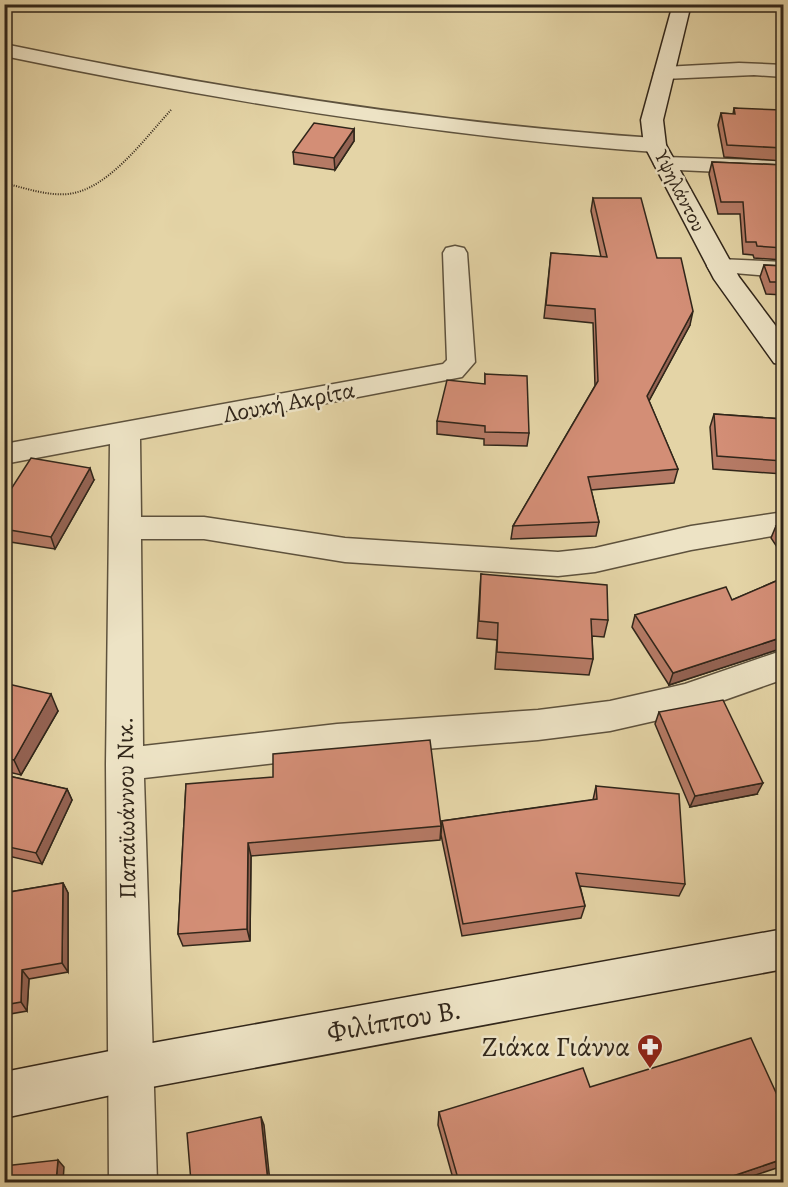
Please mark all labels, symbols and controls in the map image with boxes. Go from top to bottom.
street label: Υψηλάντου [648,145,712,236]
street label: Λουκή Ακρίτα [219,374,358,431]
street label: Παπαϊωάννου Νικ. [108,717,144,899]
street label: Φιλίππου Β. [324,990,464,1052]
place label: Ζιάκα Γιάννα [482,1028,630,1066]
pharmacy icon: Ζιάκα Γιάννα [635,1032,665,1070]

